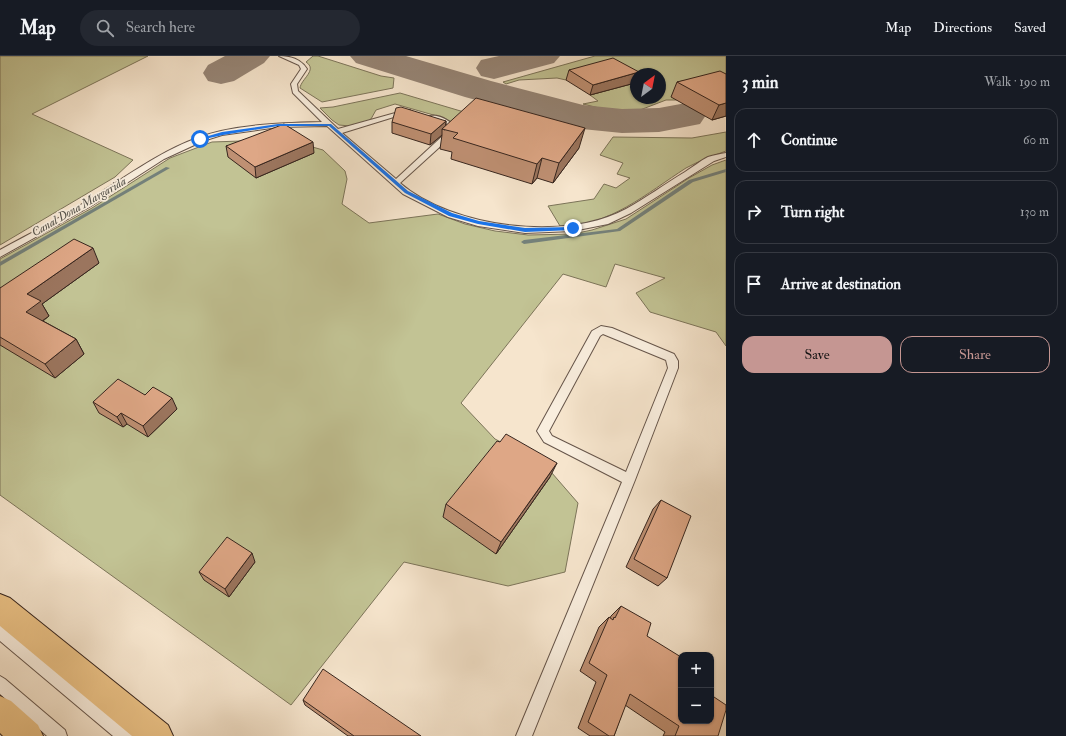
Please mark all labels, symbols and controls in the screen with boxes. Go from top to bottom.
search box [80,10,360,46]
text: Map [20,16,56,40]
icon: search [94,17,116,39]
text: Search here [126,18,195,37]
text: Map [885,19,911,36]
text: Directions [933,19,992,36]
text: Saved [1014,19,1046,36]
north arrow [630,68,666,104]
text: 3 min [742,72,779,93]
text: Walk · 190 m [984,74,1050,90]
icon: ahead [743,129,765,151]
route start [191,130,209,148]
text: Continue [781,131,837,150]
text: 60 m [1023,132,1049,148]
water label: Canal Dona Margarida [29,174,129,240]
icon: right [743,201,765,223]
text: Turn right [781,203,844,222]
text: 130 m [1020,204,1049,220]
route end [564,219,582,237]
icon: arrive [743,273,765,295]
text: Arrive at destination [781,275,901,294]
button: Save [742,336,892,373]
button: Share [900,336,1050,373]
map controls [678,652,714,724]
button: + [678,652,714,688]
button: − [678,688,714,724]

